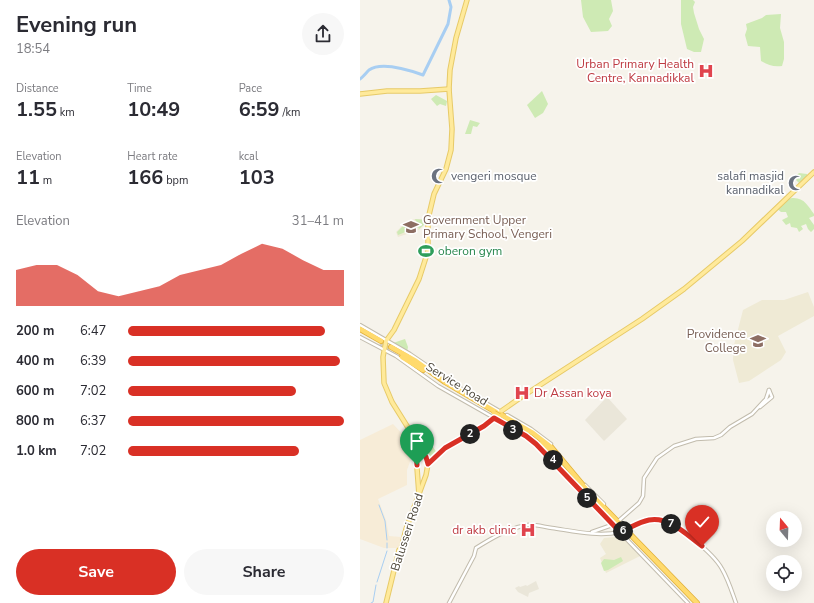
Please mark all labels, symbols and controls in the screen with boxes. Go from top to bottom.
text: Evening run [16,10,137,40]
button: share [302,13,344,55]
text: 18:54 [16,40,50,58]
place label: Urban Primary Health Centre, Kannadikkal [576,56,694,86]
hospital icon: Urban Primary Health Centre, Kannadikkal [697,62,715,80]
text: Distance [16,81,59,96]
text: Time [127,81,152,96]
text: Pace [239,81,262,96]
text: 1.55 [16,96,57,123]
text: 10:49 [127,96,180,123]
text: 6:59 [239,96,280,123]
text: km [57,105,75,120]
text: /km [280,105,300,120]
text: Elevation [16,149,62,164]
text: Heart rate [127,149,178,164]
text: kcal [239,149,258,164]
text: 11 [16,164,40,191]
text: 166 [127,164,163,191]
text: 103 [239,164,275,191]
mosque icon: vengeri mosque [430,167,448,185]
place label: vengeri mosque [451,168,537,184]
place label: salafi masjid kannadikal [717,168,784,198]
text: m [40,173,52,188]
text: bpm [163,173,188,188]
mosque icon: salafi masjid kannadikal [787,174,805,192]
text: Elevation [16,212,70,230]
text: 31–41 m [292,212,344,230]
place label: Government Upper Primary School, Vengeri [423,212,552,242]
school or university icon: Government Upper Primary School, Vengeri [402,218,420,236]
sports icon: oberon gym [417,242,435,260]
place label: oberon gym [438,243,502,259]
text: 200 m [16,322,54,340]
text: 6:47 [80,322,106,340]
place label: Providence College [687,326,746,356]
school or university icon: Providence College [749,332,767,350]
text: 400 m [16,352,54,370]
text: 6:39 [80,352,106,370]
street label: Service Road [423,359,491,409]
text: 600 m [16,382,54,400]
text: 7:02 [80,382,106,400]
hospital icon: Dr Assan koya [513,384,531,402]
place label: Dr Assan koya [534,385,612,401]
text: 800 m [16,412,54,430]
text: 6:37 [80,412,106,430]
pin: 3 [503,420,523,440]
text: 3 [510,422,516,437]
pin [400,424,434,465]
pin: 2 [460,424,480,444]
text: 2 [467,426,473,441]
icon: arrive [406,430,428,452]
text: 1.0 km [16,442,57,460]
text: 7:02 [80,442,106,460]
pin: 4 [543,450,563,470]
text: 4 [550,452,556,467]
pin: 5 [577,488,597,508]
text: 5 [584,490,590,505]
street label: Balusseri Road [387,491,427,573]
pin [685,505,719,546]
icon: check [691,511,713,533]
north arrow [766,511,802,547]
map controls [766,511,802,591]
pin: 7 [661,514,681,534]
text: 7 [668,516,674,531]
hospital icon: dr akb clinic [519,521,537,539]
pin: 6 [613,521,633,541]
place label: dr akb clinic [452,522,516,538]
text: 6 [620,523,626,538]
button: Save [16,549,176,595]
button: Share [184,549,344,595]
button: locate [766,555,802,591]

